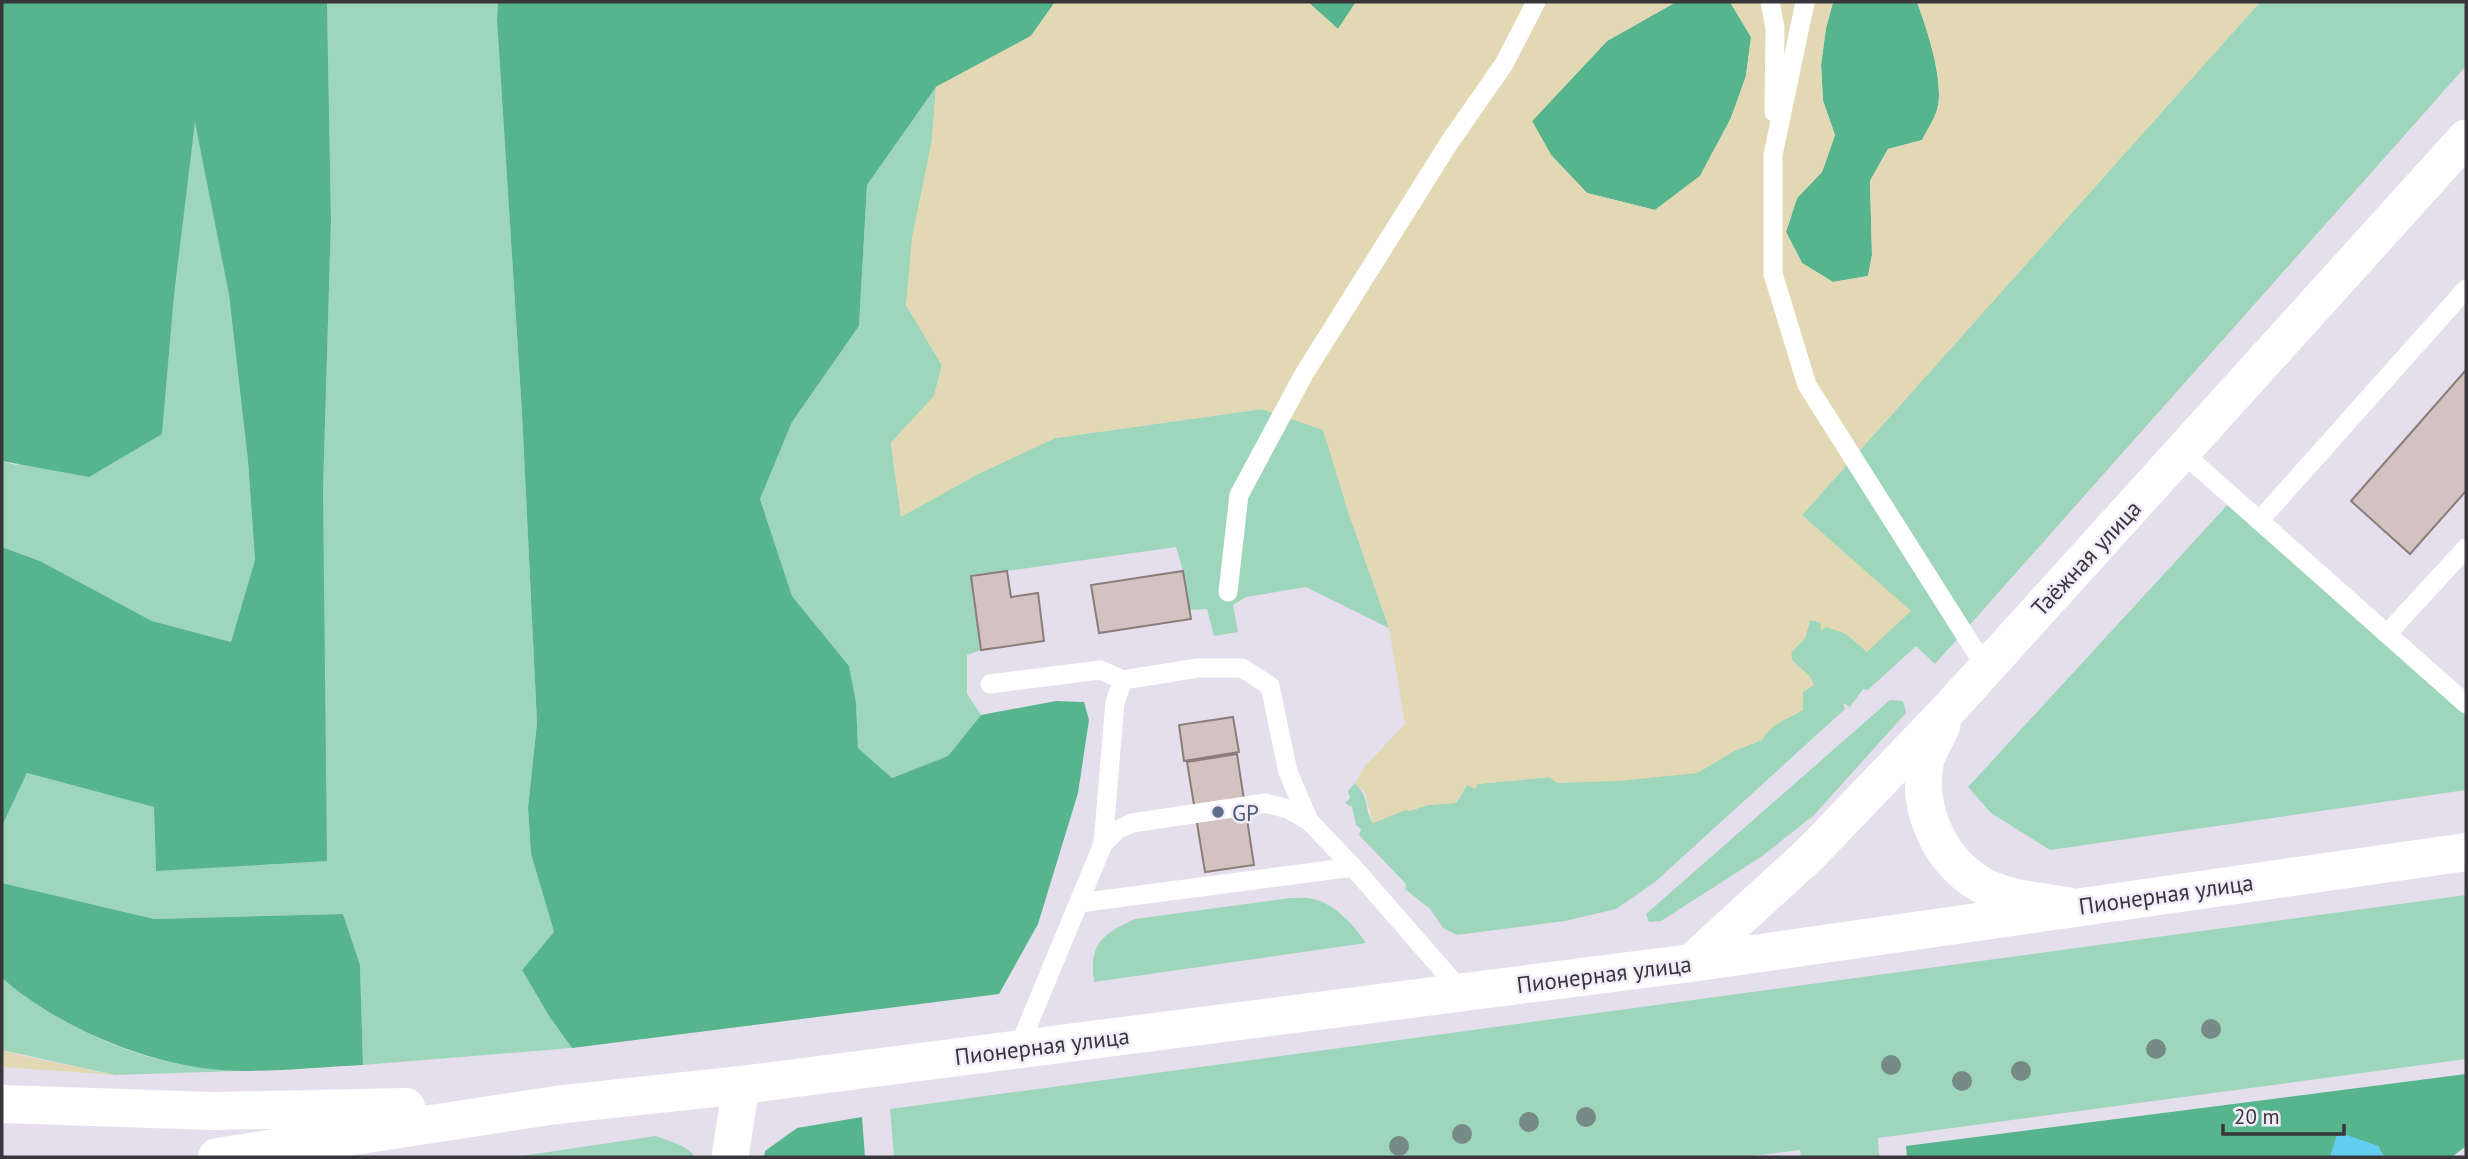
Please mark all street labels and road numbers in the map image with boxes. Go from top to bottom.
street label: Таёжная улица [2025,494,2147,622]
street label: Пионерная улица [2077,867,2255,921]
street label: Пионерная улица [1515,949,1693,999]
street label: Пионерная улица [953,1021,1131,1071]

